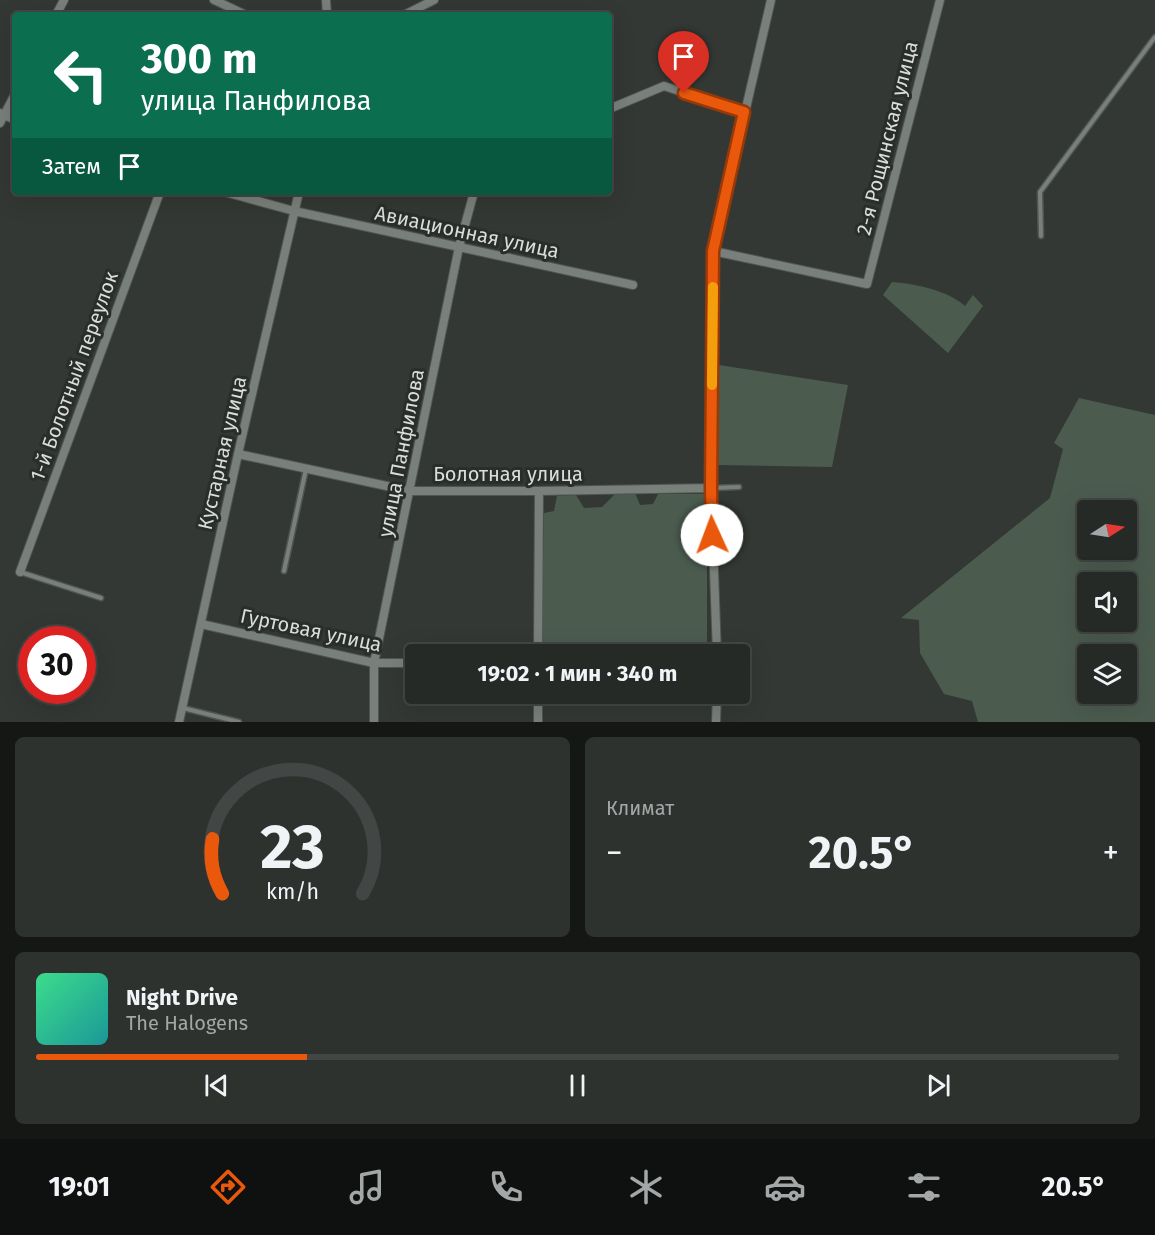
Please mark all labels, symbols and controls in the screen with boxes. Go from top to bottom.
pin [658,31,709,93]
text: 300 m [141,34,257,84]
icon: left [42,36,120,114]
street label: 2-я Рощинская улица [851,39,923,237]
icon: arrive [667,40,700,73]
text: улица Панфилова [141,85,372,117]
icon: arrive [113,150,146,183]
text: Затем [42,153,101,180]
street label: Авиационная улица [373,201,561,263]
street label: 1-й Болотный переулок [25,267,123,484]
street label: улица Панфилова [373,367,429,539]
street label: Кустарная улица [193,374,251,532]
street label: Болотная улица [433,462,583,486]
north arrow [1077,500,1137,560]
map controls [1077,500,1137,704]
position arrow [680,503,744,567]
button: sound [1077,572,1137,632]
street label: Гуртовая улица [238,603,384,657]
speed limit sign: 30 [18,626,96,704]
button: layers [1077,644,1137,704]
text: 19:02 · 1 мин · 340 m [478,660,677,687]
text: Климат [606,796,674,820]
text: 23 [260,810,325,885]
text: 20.5° [809,826,917,880]
text: − [606,833,623,873]
text: + [1103,833,1119,873]
text: km/h [266,879,319,905]
text: Night Drive [126,984,238,1011]
text: The Halogens [126,1011,248,1035]
icon: previous [200,1069,233,1102]
icon: pause [561,1069,594,1102]
icon: next [922,1069,955,1102]
icon: directions [207,1166,249,1208]
icon: music [346,1166,388,1208]
icon: phone [485,1166,527,1208]
icon: climate [625,1166,667,1208]
icon: car [764,1166,806,1208]
icon: filters [903,1166,945,1208]
text: 19:01 [49,1171,110,1203]
text: 20.5° [1042,1171,1106,1203]

